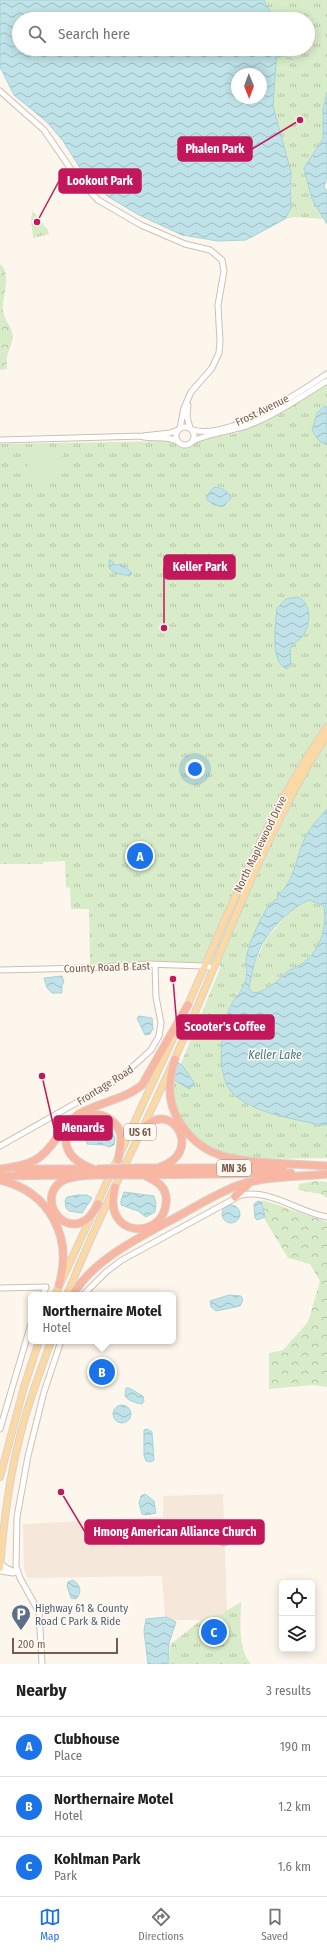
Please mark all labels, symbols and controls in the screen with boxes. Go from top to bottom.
search box [12,12,315,56]
icon: search [26,23,48,45]
text: Search here [58,25,130,43]
north arrow [231,68,267,104]
callout: Phalen Park [178,137,252,161]
text: Phalen Park [186,142,245,156]
callout: Lookout Park [59,169,141,193]
text: Lookout Park [67,174,134,188]
street label: Frost Avenue [233,392,291,429]
callout: Keller Park [164,555,235,579]
text: Keller Park [173,560,228,574]
your location [185,759,205,779]
street label: North Maplewood Drive [231,794,290,895]
pin: A [127,841,153,871]
street label: County Road B East [64,959,151,976]
callout: Scooter's Coffee [177,1015,274,1039]
text: Scooter's Coffee [184,1020,266,1034]
water label: Keller Lake [248,1048,302,1062]
street label: Frontage Road [75,1063,136,1108]
callout: Menards [54,1116,112,1140]
text: Menards [62,1121,105,1135]
road number: US 61 [124,1124,156,1140]
road number: MN 36 [217,1160,251,1176]
popup [28,1292,176,1344]
text: Northernaire Motel [42,1302,162,1320]
text: Hotel [42,1320,71,1335]
pin: B [89,1357,115,1387]
callout: Hmong American Alliance Church [85,1520,264,1544]
text: Hmong American Alliance Church [94,1525,256,1539]
map controls [279,1580,315,1652]
button: locate [279,1580,315,1616]
place label: Highway 61 & County Road C Park & Ride [35,1602,128,1628]
parking icon: Highway 61 & County Road C Park & Ride [10,1603,32,1631]
button: layers [279,1616,315,1652]
pin: C [201,1617,227,1647]
scale bar [12,1636,118,1655]
text: 200 m [18,1638,45,1651]
text: Nearby [16,1680,67,1701]
text: 3 results [266,1683,311,1698]
text: Clubhouse [54,1730,120,1748]
text: A [25,1739,33,1754]
text: 190 m [280,1739,311,1754]
text: Place [54,1748,82,1763]
text: Northernaire Motel [54,1790,173,1808]
text: B [25,1799,33,1814]
text: 1.2 km [278,1799,311,1814]
text: Hotel [54,1808,83,1823]
text: Kohlman Park [54,1850,140,1868]
text: C [26,1859,32,1874]
text: 1.6 km [278,1859,311,1874]
text: Park [54,1868,77,1883]
tab: Map [39,1906,61,1943]
tab: Directions [138,1906,184,1943]
tab: Saved [261,1906,288,1943]

